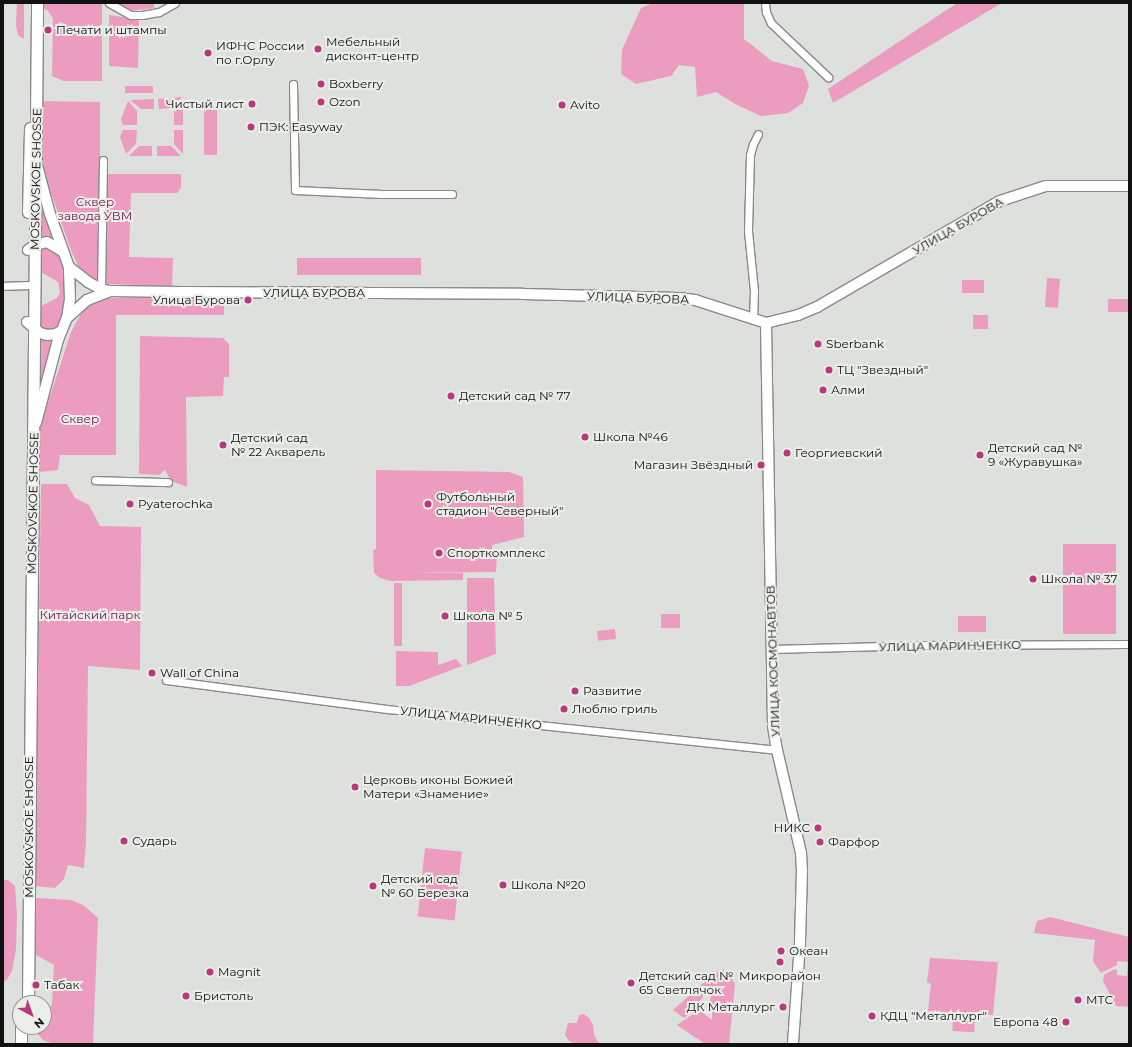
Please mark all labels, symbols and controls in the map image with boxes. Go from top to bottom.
place label: Печати и штампы [56,23,167,37]
marker: Печати и штампы [43,25,53,35]
place label: Мебельный дисконт-центр [326,35,419,63]
place label: ИФНС России по г.Орлу [216,39,304,67]
marker: Мебельный дисконт-центр [313,44,323,54]
marker: ИФНС России по г.Орлу [203,48,213,58]
place label: Boxberry [329,77,383,91]
marker: Boxberry [316,79,326,89]
place label: Ozon [329,95,361,109]
place label: Чистый лист [166,97,244,111]
marker: Ozon [316,97,326,107]
place label: Avito [570,98,600,112]
marker: Чистый лист [247,99,257,109]
marker: Avito [557,100,567,110]
street label: MOSKOVSKOE SHOSSE [28,108,44,250]
place label: ПЭК: Easyway [259,120,342,134]
marker: ПЭК: Easyway [246,122,256,132]
street label: УЛИЦА БУРОВА [910,194,1006,258]
park label: Сквер завода УВМ [58,195,132,223]
street label: УЛИЦА БУРОВА [263,286,365,300]
street label: УЛИЦА БУРОВА [587,289,689,307]
place label: Улица Бурова [153,293,240,307]
marker: Улица Бурова [243,295,253,305]
place label: Sberbank [826,337,884,351]
marker: Sberbank [813,339,823,349]
place label: ТЦ "Звездный" [837,363,928,377]
marker: ТЦ "Звездный" [824,365,834,375]
place label: Алми [831,383,865,397]
marker: Алми [818,385,828,395]
place label: Детский сад № 77 [459,389,571,403]
marker: Детский сад № 77 [446,391,456,401]
park label: Сквер [61,412,99,426]
place label: Школа №46 [593,430,668,444]
place label: Детский сад № 22 Акварель [231,431,325,459]
street label: MOSKOVSKOE SHOSSE [25,432,41,574]
marker: Школа №46 [580,432,590,442]
marker: Детский сад № 22 Акварель [218,440,228,450]
place label: Детский сад № 9 «Журавушка» [988,441,1083,469]
place label: Георгиевский [795,446,883,460]
marker: Георгиевский [782,448,792,458]
marker: Детский сад № 9 «Журавушка» [975,450,985,460]
place label: Магазин Звёздный [634,458,753,472]
marker: Магазин Звёздный [756,460,766,470]
place label: Футбольный стадион "Северный" [436,490,563,518]
place label: Pyaterochka [138,497,213,511]
marker: Pyaterochka [125,499,135,509]
marker: Футбольный стадион "Северный" [423,499,433,509]
place label: Спорткомплекс [447,546,545,560]
marker: Спорткомплекс [434,548,444,558]
place label: Школа № 37 [1041,572,1117,586]
marker: Школа № 37 [1028,574,1038,584]
street label: УЛИЦА КОСМОНАВТОВ [763,585,783,737]
park label: Китайский парк [39,608,141,622]
place label: Школа № 5 [453,609,523,623]
marker: Школа № 5 [440,611,450,621]
street label: УЛИЦА МАРИНЧЕНКО [879,638,1021,654]
place label: Wall of China [160,666,239,680]
marker: Wall of China [147,668,157,678]
place label: Развитие [583,684,642,698]
marker: Развитие [570,686,580,696]
place label: Люблю гриль [572,702,657,716]
street label: УЛИЦА МАРИНЧЕНКО [399,703,543,733]
marker: Люблю гриль [559,704,569,714]
street label: MOSKOVSKOE SHOSSE [22,756,36,898]
place label: Церковь иконы Божией Матери «Знамение» [363,773,513,801]
marker: Церковь иконы Божией Матери «Знамение» [350,782,360,792]
place label: НИКС [774,821,810,835]
marker: НИКС [813,823,823,833]
place label: Сударь [132,834,177,848]
place label: Фарфор [828,835,880,849]
marker: Сударь [119,836,129,846]
marker: Фарфор [815,837,825,847]
place label: Детский сад № 60 Березка [381,872,469,900]
place label: Школа №20 [511,878,586,892]
marker: Школа №20 [498,880,508,890]
marker: Детский сад № 60 Березка [368,881,378,891]
place label: Океан [789,944,828,958]
marker: Океан [776,946,786,956]
marker: Микрорайон [775,957,785,967]
place label: Magnit [218,965,261,979]
marker: Magnit [205,967,215,977]
place label: Детский сад № 65 Светлячок [639,969,733,997]
place label: Микрорайон [739,969,821,983]
place label: Табак [44,978,80,992]
marker: Детский сад № 65 Светлячок [626,978,636,988]
marker: Табак [31,980,41,990]
place label: Бристоль [194,989,253,1003]
marker: Бристоль [181,991,191,1001]
place label: МТС [1086,993,1113,1007]
north arrow [12,995,52,1035]
marker: МТС [1073,995,1083,1005]
place label: ДК Металлург [687,1000,775,1014]
marker: ДК Металлург [778,1002,788,1012]
place label: КДЦ "Металлург" [880,1009,987,1023]
marker: КДЦ "Металлург" [867,1011,877,1021]
text: N [31,1015,47,1031]
place label: Европа 48 [993,1015,1058,1029]
marker: Европа 48 [1061,1017,1071,1027]

